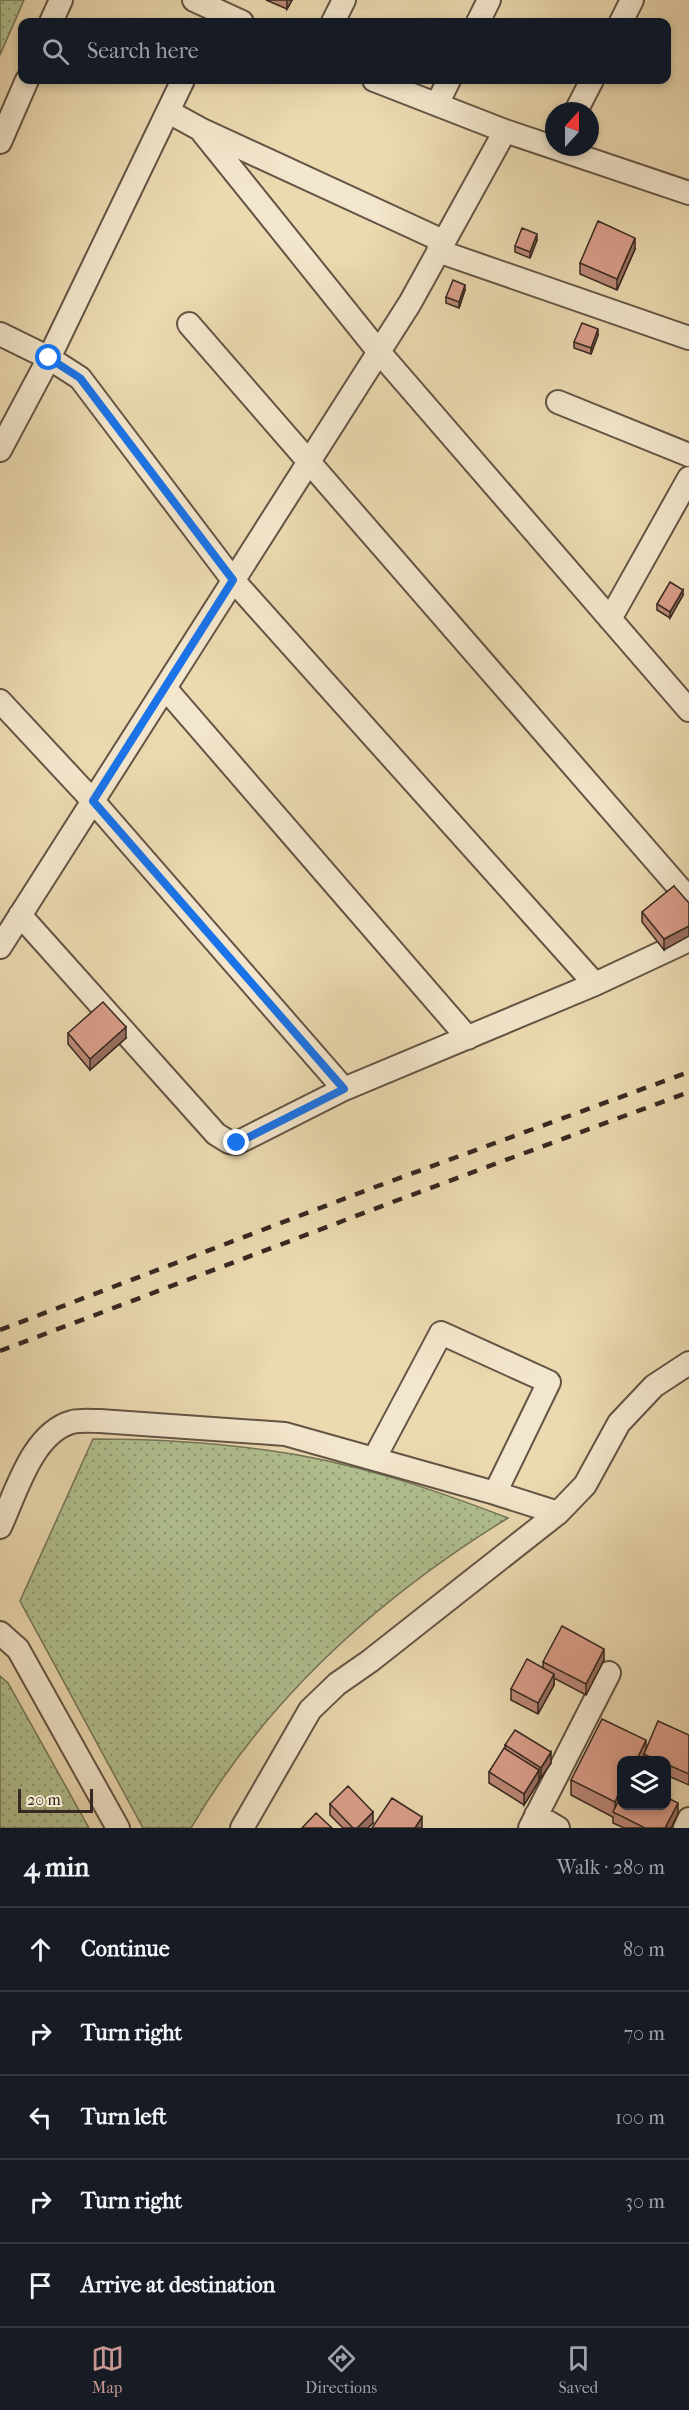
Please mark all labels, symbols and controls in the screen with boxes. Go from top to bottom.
search box [18,18,671,84]
icon: search [39,35,72,68]
text: Search here [87,38,199,64]
north arrow [545,102,599,156]
route start [35,344,61,370]
route end [223,1129,249,1155]
map controls [617,1756,671,1810]
button: layers [617,1756,671,1810]
scale bar [18,1786,93,1814]
text: 20 m [27,1790,61,1809]
text: 4 min [24,1852,89,1883]
text: Walk · 280 m [557,1856,665,1879]
icon: ahead [24,1933,57,1966]
text: Continue [81,1936,170,1962]
text: 80 m [623,1938,665,1961]
icon: right [24,2017,57,2050]
text: Turn right [81,2020,182,2046]
text: 70 m [623,2022,665,2045]
icon: left [24,2101,57,2134]
text: Turn left [81,2104,167,2130]
text: 100 m [615,2106,665,2129]
icon: right [24,2185,57,2218]
text: Turn right [81,2188,182,2214]
text: 30 m [625,2190,665,2213]
icon: arrive [24,2269,57,2302]
text: Arrive at destination [81,2272,275,2298]
tab: Map [91,2342,124,2397]
tab: Directions [305,2342,377,2397]
tab: Saved [559,2342,598,2397]

